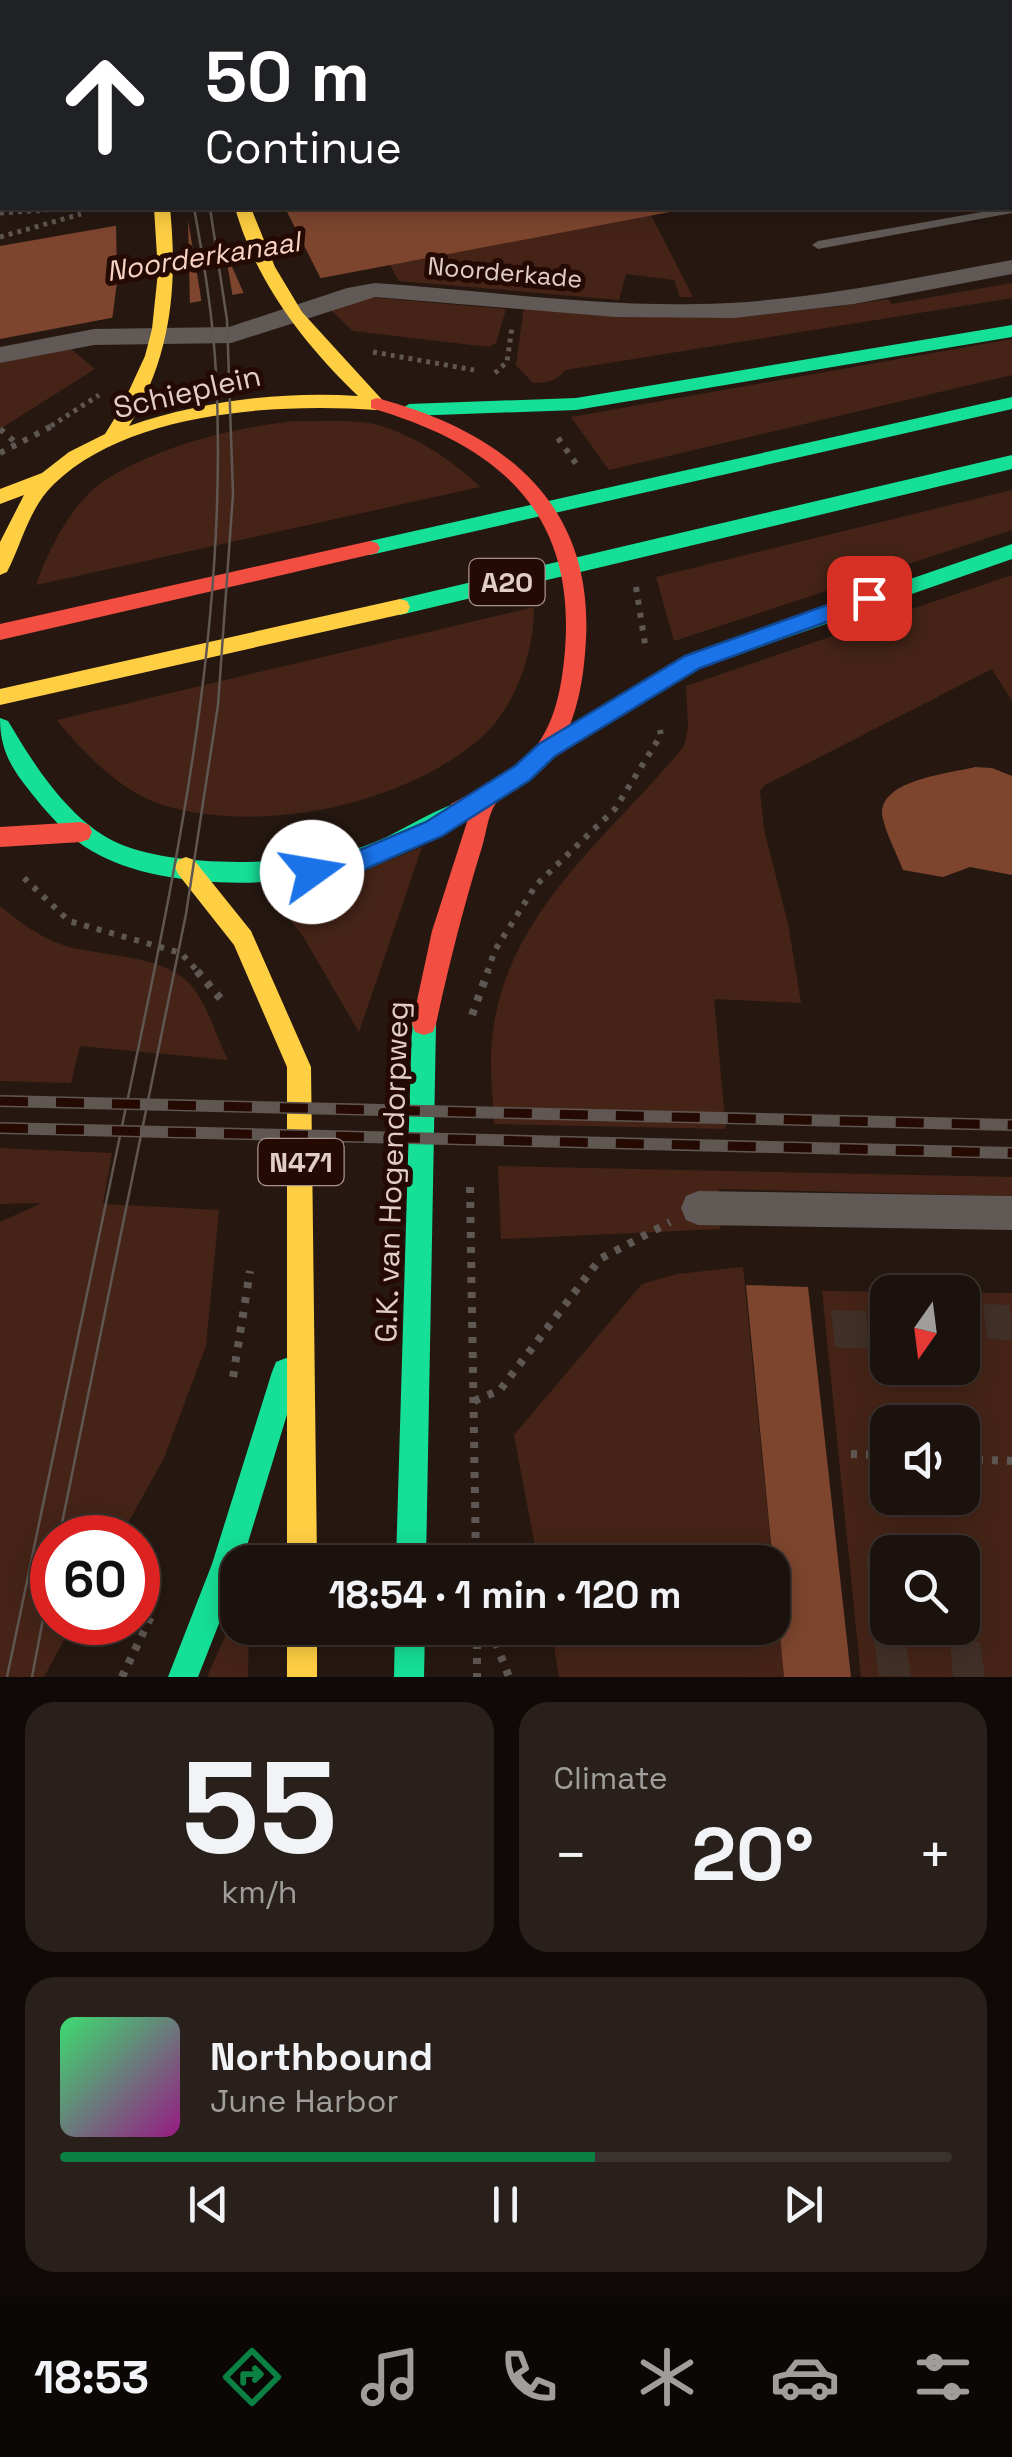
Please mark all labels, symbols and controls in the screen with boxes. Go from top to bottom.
text: 50 m [205,32,370,121]
icon: ahead [40,40,170,170]
text: Continue [205,119,402,176]
water label: Noorderkanaal [104,222,305,289]
street label: Noorderkade [426,249,584,295]
street label: Schieplein [109,356,264,427]
pin [827,556,912,641]
road number: A20 [470,559,544,605]
icon: arrive [842,571,897,626]
position arrow [260,820,364,924]
street label: G.K. van Hogendorpweg [366,1001,417,1343]
road number: N471 [258,1139,344,1185]
north arrow [870,1275,980,1385]
map controls [870,1275,980,1645]
button: sound [870,1405,980,1515]
speed limit sign: 60 [30,1515,160,1645]
button: search [870,1535,980,1645]
text: 18:54 · 1 min · 120 m [329,1571,681,1619]
text: 55 [181,1724,337,1890]
text: Climate [554,1758,668,1798]
text: 20° [691,1806,814,1902]
text: − [554,1820,588,1890]
text: + [918,1820,952,1890]
text: km/h [221,1872,297,1912]
text: Northbound [210,2033,433,2081]
text: June Harbor [210,2081,398,2121]
icon: previous [181,2177,236,2232]
icon: pause [478,2177,533,2232]
icon: next [776,2177,831,2232]
icon: directions [217,2342,287,2412]
icon: music [355,2342,425,2412]
icon: phone [494,2342,564,2412]
icon: climate [632,2342,702,2412]
icon: car [770,2342,840,2412]
icon: filters [908,2342,978,2412]
text: 18:53 [34,2349,149,2406]

